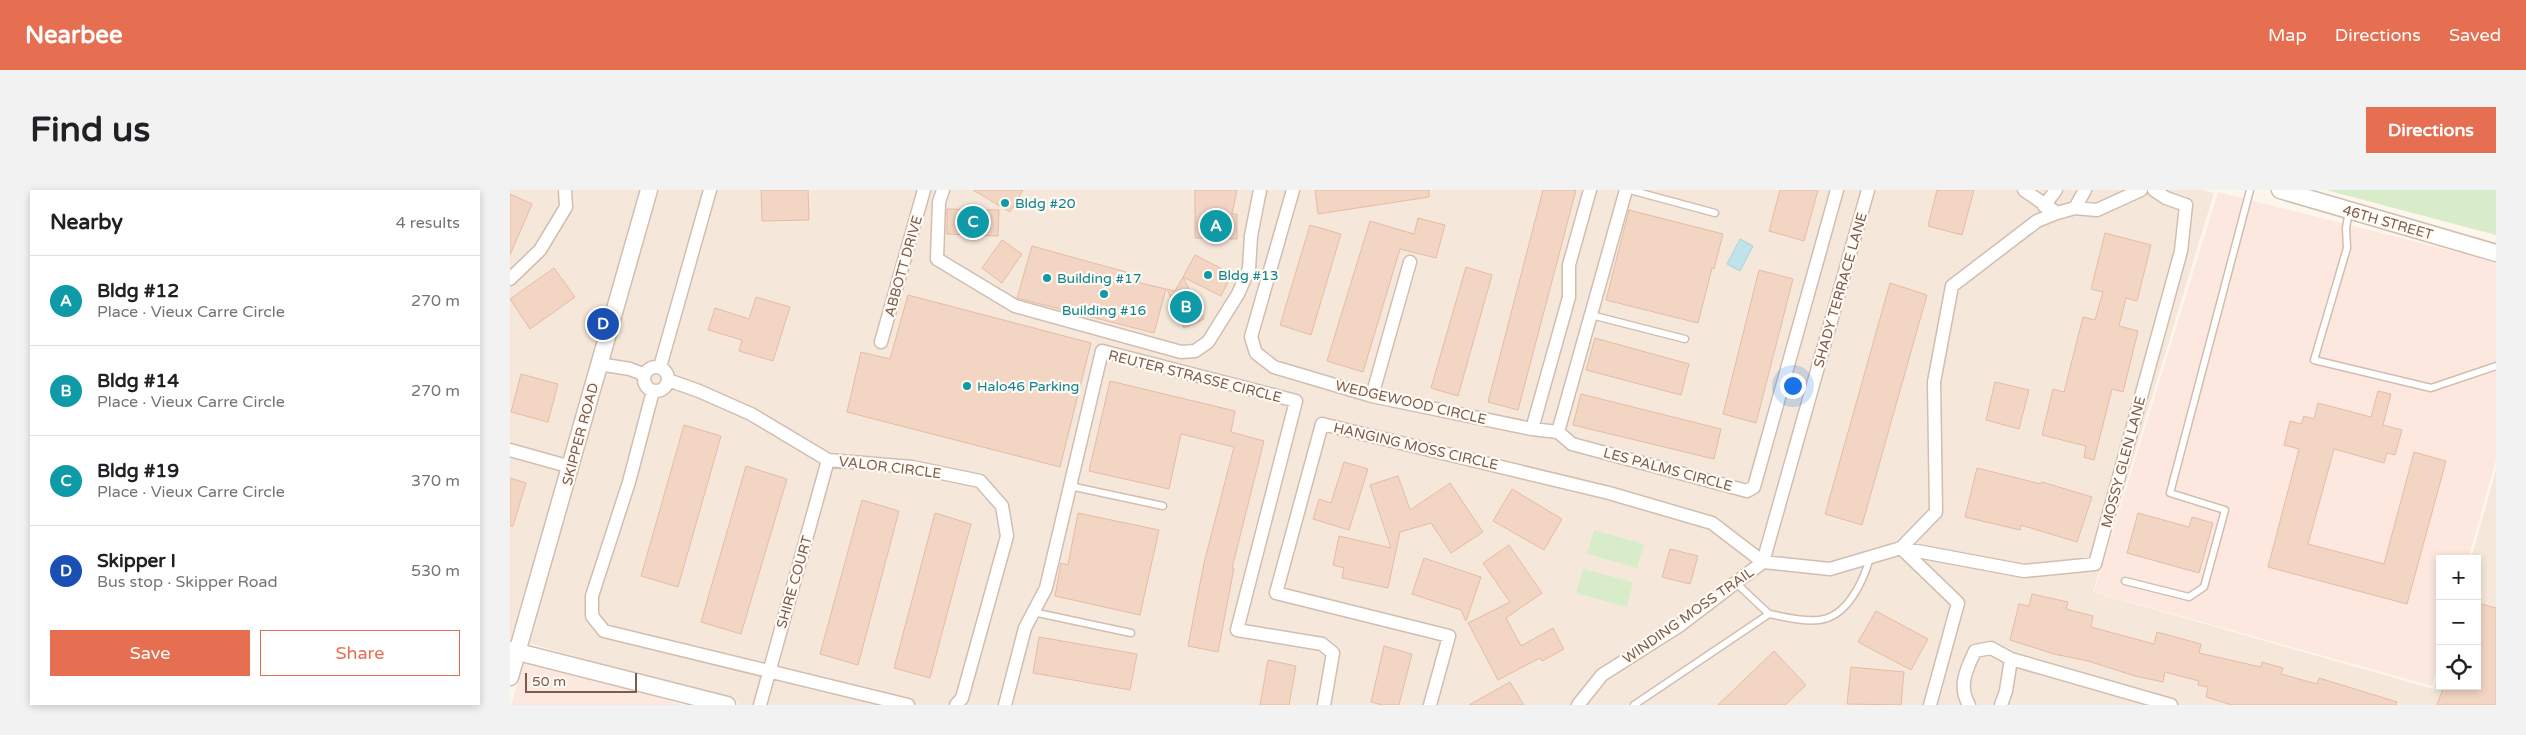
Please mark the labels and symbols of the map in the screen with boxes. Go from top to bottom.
place label: Bldg #20 [1015,195,1076,212]
marker: Bldg #20 [999,197,1011,209]
street label: 46TH STREET [2341,201,2436,244]
pin: C [957,203,989,241]
pin: A [1200,207,1232,245]
street label: SHADY TERRACE LANE [1810,211,1871,370]
street label: ABBOTT DRIVE [881,213,926,319]
place label: Bldg #13 [1218,267,1279,284]
marker: Bldg #13 [1202,269,1214,281]
place label: Building #17 [1057,270,1142,287]
marker: Building #17 [1041,272,1053,284]
marker: Building #16 [1098,288,1110,300]
pin: B [1170,288,1202,326]
place label: Building #16 [1062,302,1146,319]
pin: D [587,305,619,343]
street label: REUTER STRASSE CIRCLE [1107,347,1283,406]
your location [1780,373,1806,399]
street label: WEDGEWOOD CIRCLE [1334,377,1488,428]
place label: Halo46 Parking [977,378,1079,395]
marker: Halo46 Parking [961,380,973,392]
street label: SKIPPER ROAD [559,381,602,487]
street label: MOSSY GLEN LANE [2098,394,2149,530]
street label: HANGING MOSS CIRCLE [1332,419,1500,474]
street label: LES PALMS CIRCLE [1602,444,1734,495]
street label: VALOR CIRCLE [838,453,942,482]
street label: SHIRE COURT [773,533,816,630]
street label: WINDING MOSS TRAIL [1619,564,1757,667]
scale bar [525,670,638,693]

